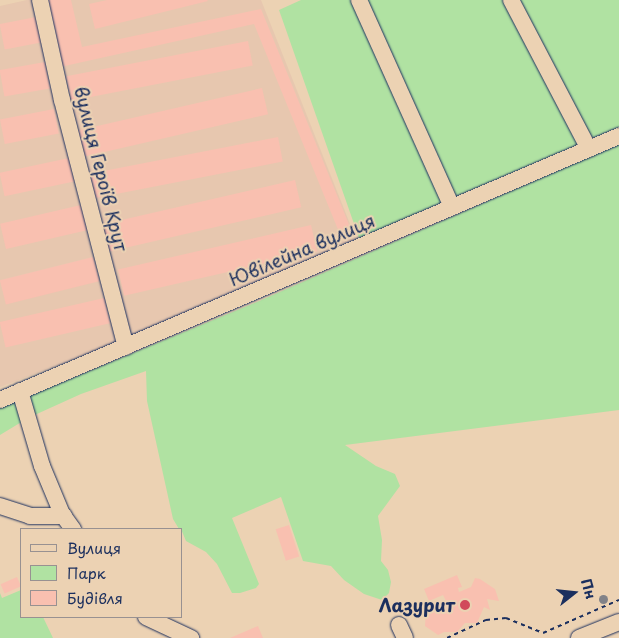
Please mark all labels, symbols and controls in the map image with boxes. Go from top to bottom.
street label: вулиця Героїв Крут [70,84,132,254]
street label: Ювілейна вулиця [226,209,378,291]
legend [20,528,182,618]
text: Вулиця [67,536,121,559]
text: Парк [67,561,106,584]
north arrow [549,568,599,618]
text: Пн [576,576,602,601]
text: Будівля [67,586,123,609]
place label: Лазурит [379,594,455,616]
marker: Лазурит [459,599,471,611]

